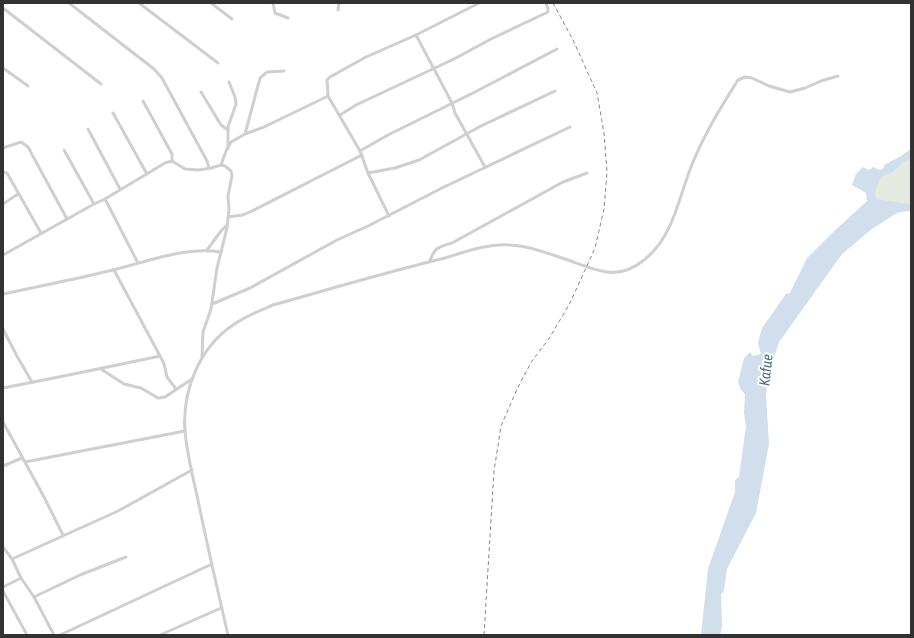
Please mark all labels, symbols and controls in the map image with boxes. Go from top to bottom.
water label: Kafue [755,353,776,387]

